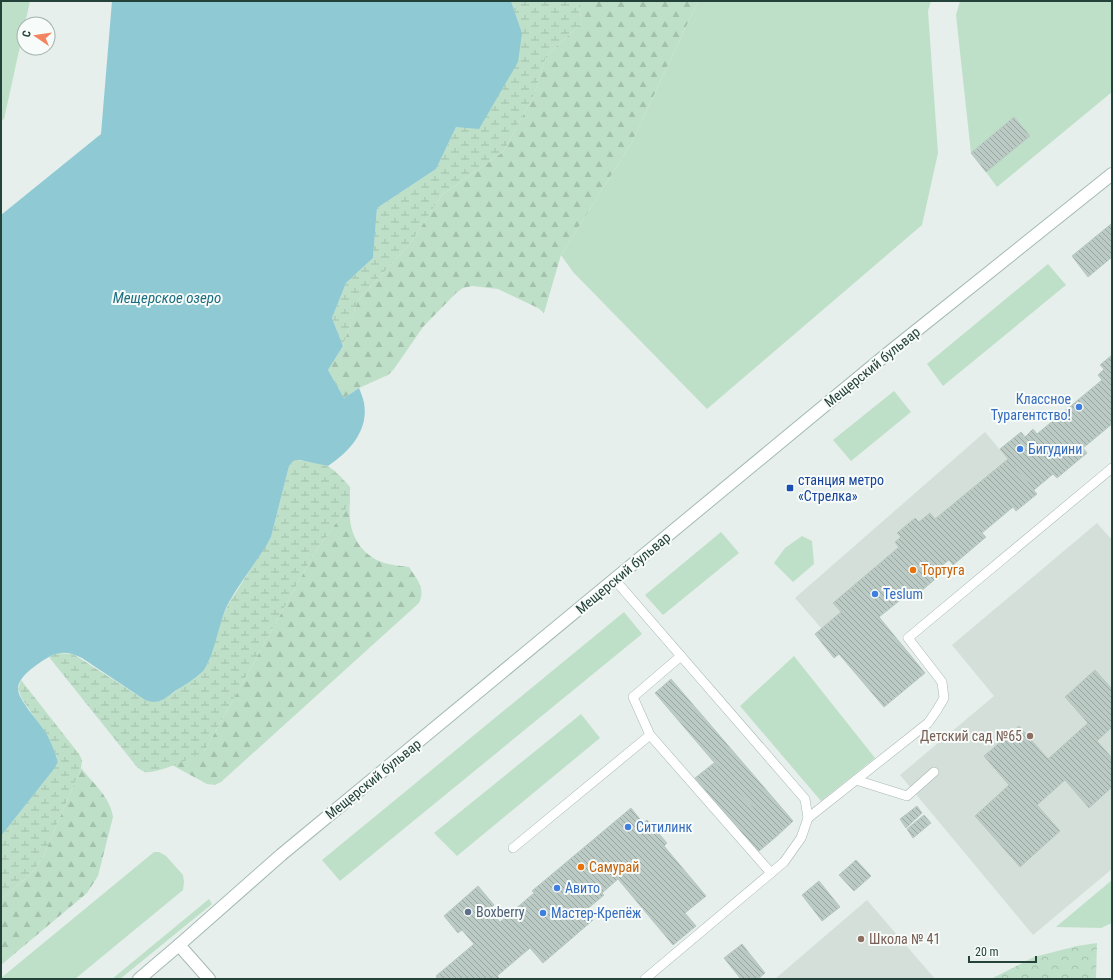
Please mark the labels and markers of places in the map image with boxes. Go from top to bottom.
place label: Классное Турагентство! [991,391,1071,423]
marker: Классное Турагентство! [1074,402,1084,412]
place label: Бигудини [1028,441,1082,457]
marker: Бигудини [1015,444,1025,454]
place label: станция метро «Стрелка» [798,472,884,504]
marker: станция метро «Стрелка» [785,483,795,493]
place label: Тортуга [921,562,965,578]
marker: Тортуга [908,565,918,575]
place label: Teslum [883,586,923,602]
marker: Teslum [870,589,880,599]
place label: Детский сад №65 [920,728,1022,744]
marker: Детский сад №65 [1025,731,1035,741]
place label: Ситилинк [636,819,693,835]
marker: Ситилинк [623,822,633,832]
place label: Самурай [589,859,639,875]
marker: Самурай [576,862,586,872]
place label: Авито [565,880,600,896]
marker: Авито [552,883,562,893]
place label: Boxberry [476,904,525,920]
place label: Мастер-Крепёж [551,905,641,921]
marker: Boxberry [463,907,473,917]
marker: Мастер-Крепёж [538,908,548,918]
place label: Школа № 41 [869,931,940,947]
marker: Школа № 41 [856,934,866,944]

